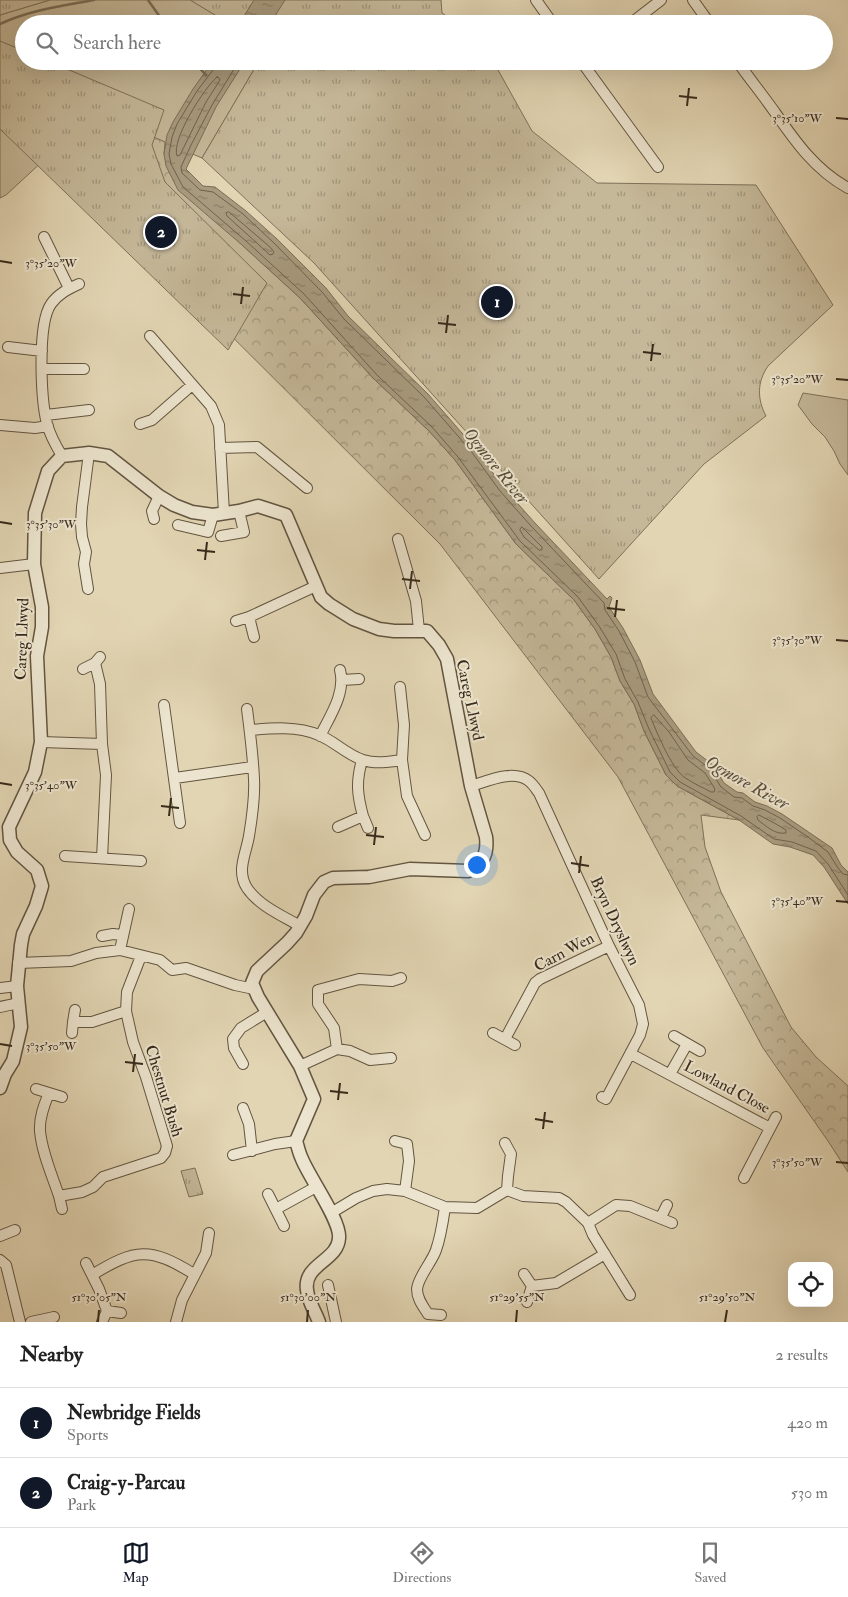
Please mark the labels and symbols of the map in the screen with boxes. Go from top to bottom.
text: 3°35'10"W [772,111,823,126]
pin: 2 [145,213,177,251]
text: 3°35'20"W [25,256,78,271]
pin: 1 [481,283,513,321]
text: 3°35'20"W [771,372,824,387]
water label: Ogmore River [458,423,535,510]
text: 3°35'30"W [26,517,77,532]
street label: Careg Llwyd [11,597,33,680]
text: 3°35'30"W [772,633,823,648]
street label: Careg Llwyd [452,658,488,742]
water label: Ogmore River [701,750,794,816]
text: 3°35'40"W [25,778,78,793]
your location [464,852,490,878]
street label: Bryn Dryslwyn [586,873,644,969]
text: 3°35'40"W [771,894,824,909]
street label: Carn Wen [530,928,598,976]
text: 3°35'50"W [26,1039,77,1054]
street label: Chestnut Bush [141,1043,188,1140]
street label: Lowland Close [680,1056,774,1118]
text: 3°35'50"W [772,1155,823,1170]
text: 51°30'05"N [71,1290,127,1305]
text: 51°30'00"N [280,1290,336,1305]
text: 51°29'55"N [489,1290,545,1305]
text: 51°29'50"N [699,1290,755,1305]

